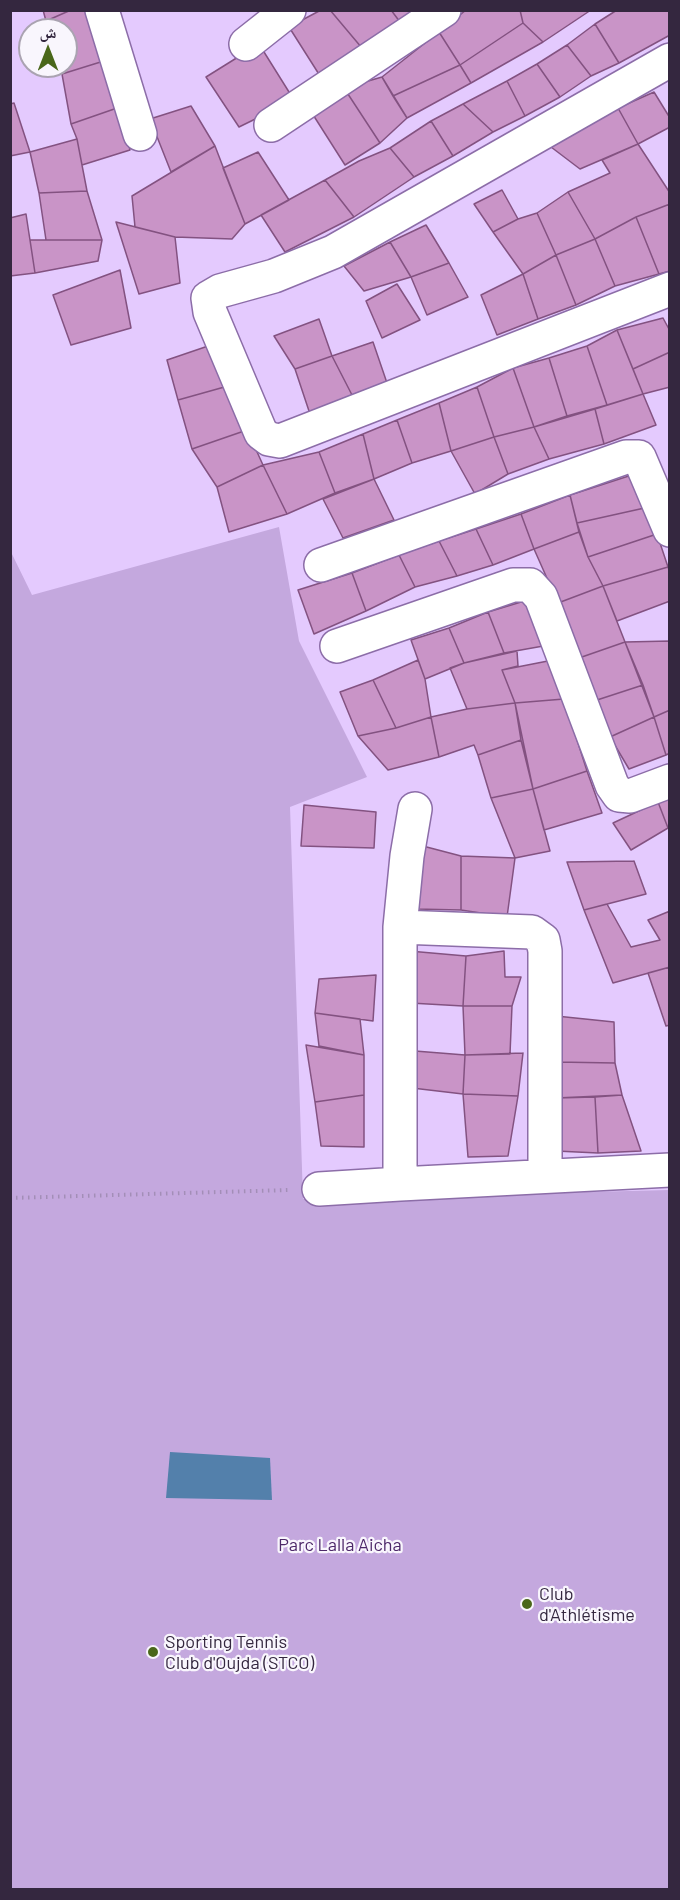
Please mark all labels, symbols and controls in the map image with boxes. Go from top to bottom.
north arrow [18,18,78,78]
text: ش [40,22,56,41]
park label: Parc Lalla Aicha [278,1534,402,1556]
place label: Club d'Athlétisme [539,1583,635,1626]
marker: Club d'Athlétisme [520,1597,534,1611]
place label: Sporting Tennis Club d'Oujda (STCO) [165,1631,314,1674]
marker: Sporting Tennis Club d'Oujda (STCO) [146,1645,160,1659]

